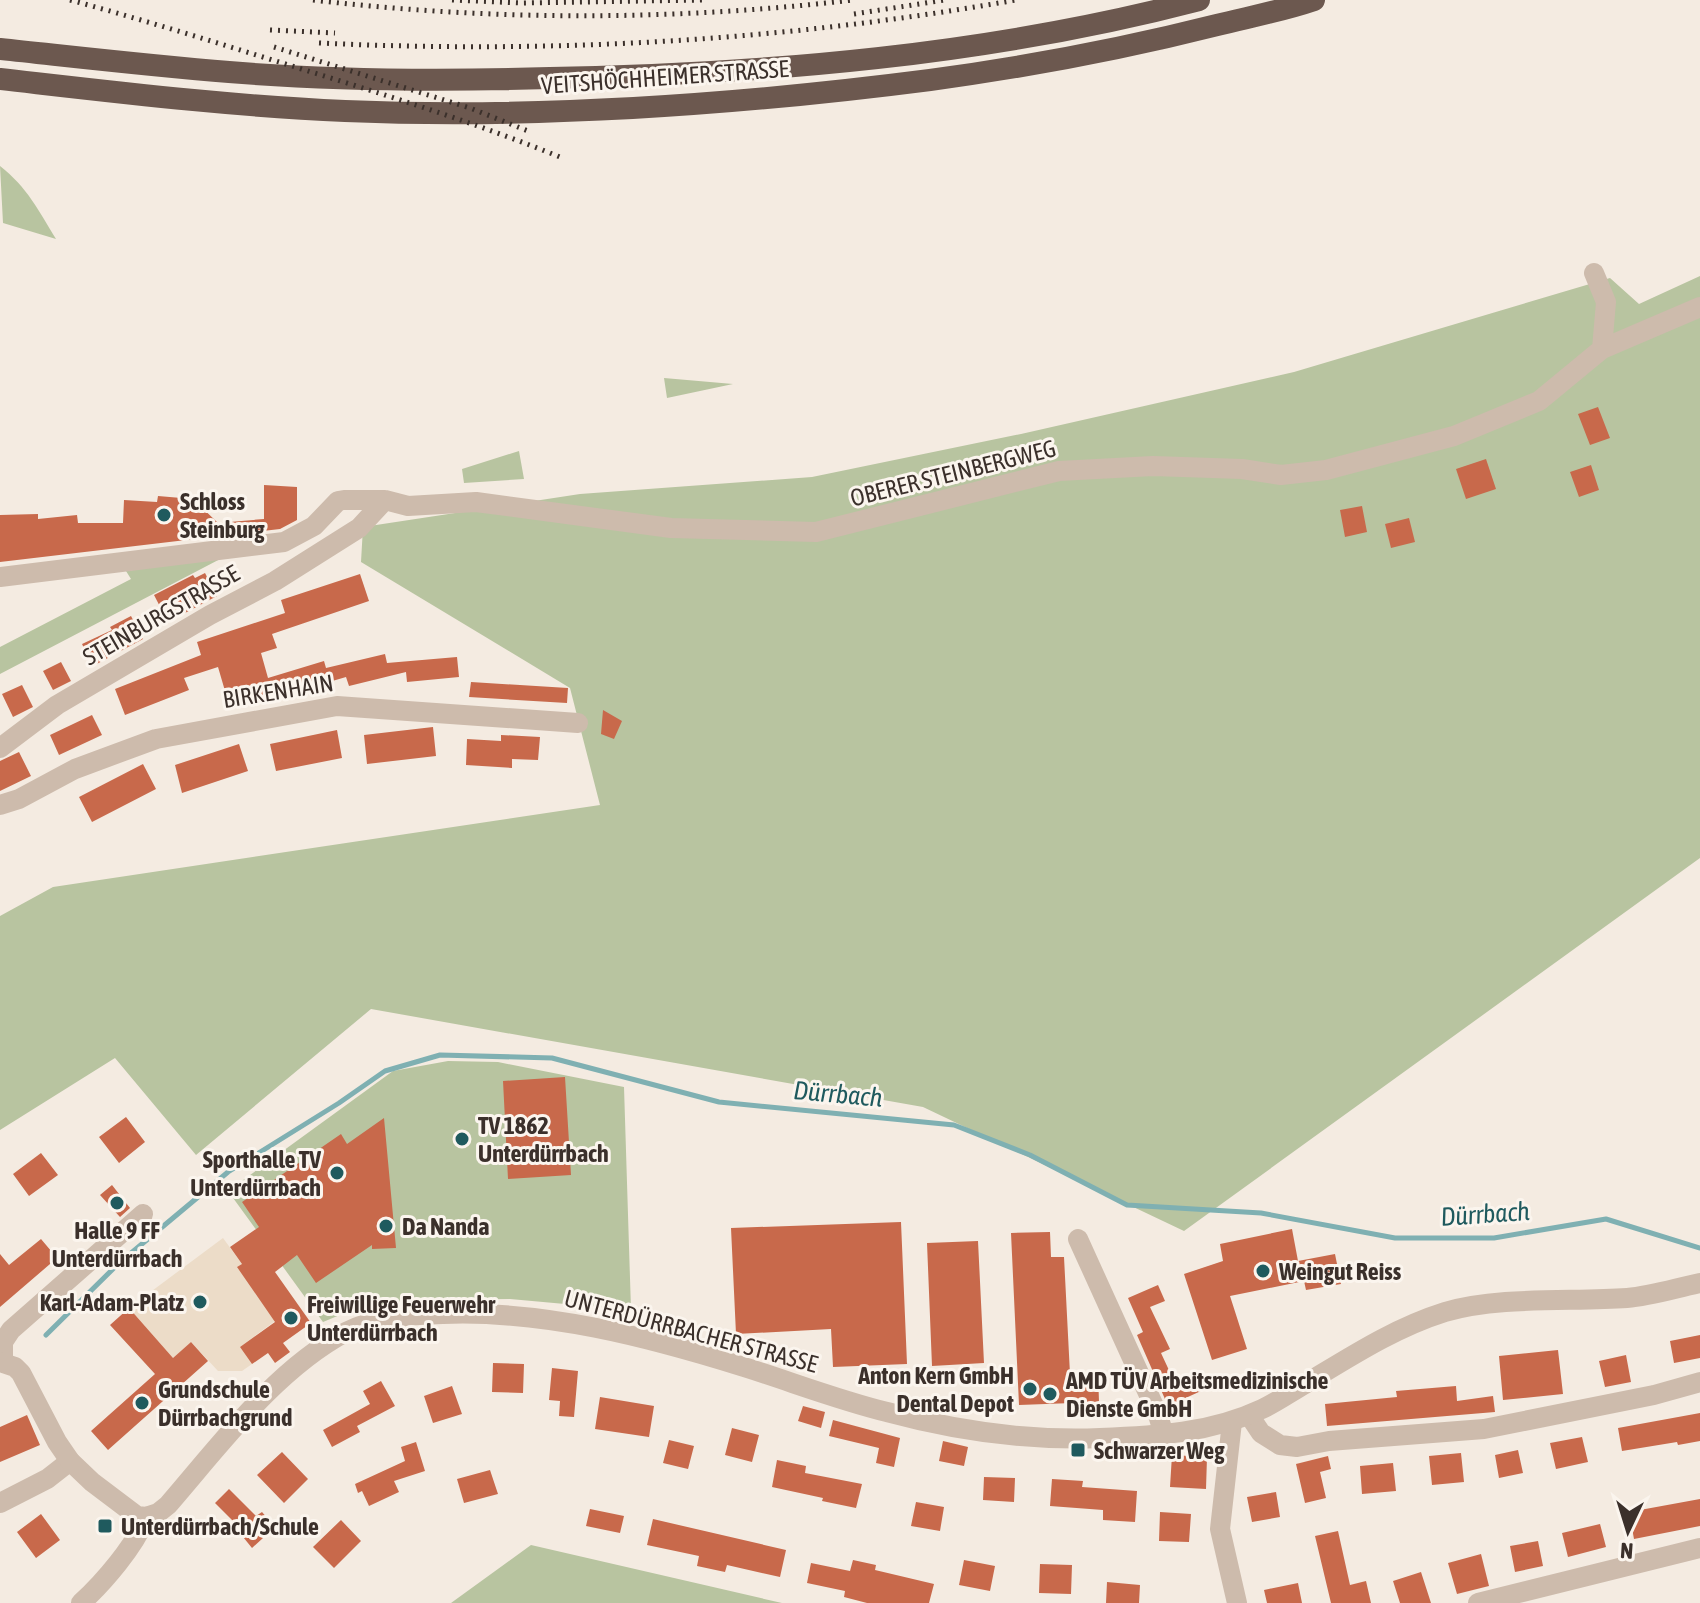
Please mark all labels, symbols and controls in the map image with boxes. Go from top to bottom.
street label: VEITSHÖCHHEIMER STRASSE [540,55,790,99]
street label: OBERER STEINBERGWEG [848,434,1058,512]
place label: Schloss Steinburg [180,488,265,543]
marker: Schloss Steinburg [155,506,173,524]
street label: STEINBURGSTRASSE [78,559,244,671]
street label: BIRKENHAIN [221,669,335,713]
water label: Dürrbach [792,1075,884,1113]
place label: TV 1862 Unterdürrbach [478,1112,609,1167]
marker: TV 1862 Unterdürrbach [453,1130,471,1148]
place label: Sporthalle TV Unterdürrbach [190,1146,321,1201]
marker: Sporthalle TV Unterdürrbach [328,1164,346,1182]
marker: Halle 9 FF Unterdürrbach [108,1194,126,1212]
water label: Dürrbach [1440,1196,1531,1232]
place label: Da Nanda [402,1213,489,1240]
place label: Halle 9 FF Unterdürrbach [52,1217,182,1272]
marker: Da Nanda [377,1217,395,1235]
place label: Weingut Reiss [1278,1258,1402,1285]
marker: Weingut Reiss [1254,1262,1272,1280]
street label: UNTERDÜRRBACHER STRASSE [562,1284,820,1378]
place label: Karl-Adam-Platz [40,1289,184,1316]
place label: Freiwillige Feuerwehr Unterdürrbach [307,1291,496,1346]
marker: Karl-Adam-Platz [191,1293,209,1311]
marker: Freiwillige Feuerwehr Unterdürrbach [282,1309,300,1327]
place label: Anton Kern GmbH Dental Depot [857,1362,1014,1417]
place label: AMD TÜV Arbeitsmedizinische Dienste GmbH [1065,1367,1329,1422]
place label: Grundschule Dürrbachgrund [158,1376,292,1431]
marker: Anton Kern GmbH Dental Depot [1021,1380,1039,1398]
marker: AMD TÜV Arbeitsmedizinische Dienste GmbH [1041,1385,1059,1403]
marker: Grundschule Dürrbachgrund [133,1394,151,1412]
place label: Schwarzer Weg [1094,1437,1225,1464]
marker: Schwarzer Weg [1069,1441,1087,1459]
north arrow [1588,1491,1668,1571]
place label: Unterdürrbach/Schule [121,1513,319,1540]
marker: Unterdürrbach/Schule [96,1517,114,1535]
text: N [1619,1538,1634,1564]

